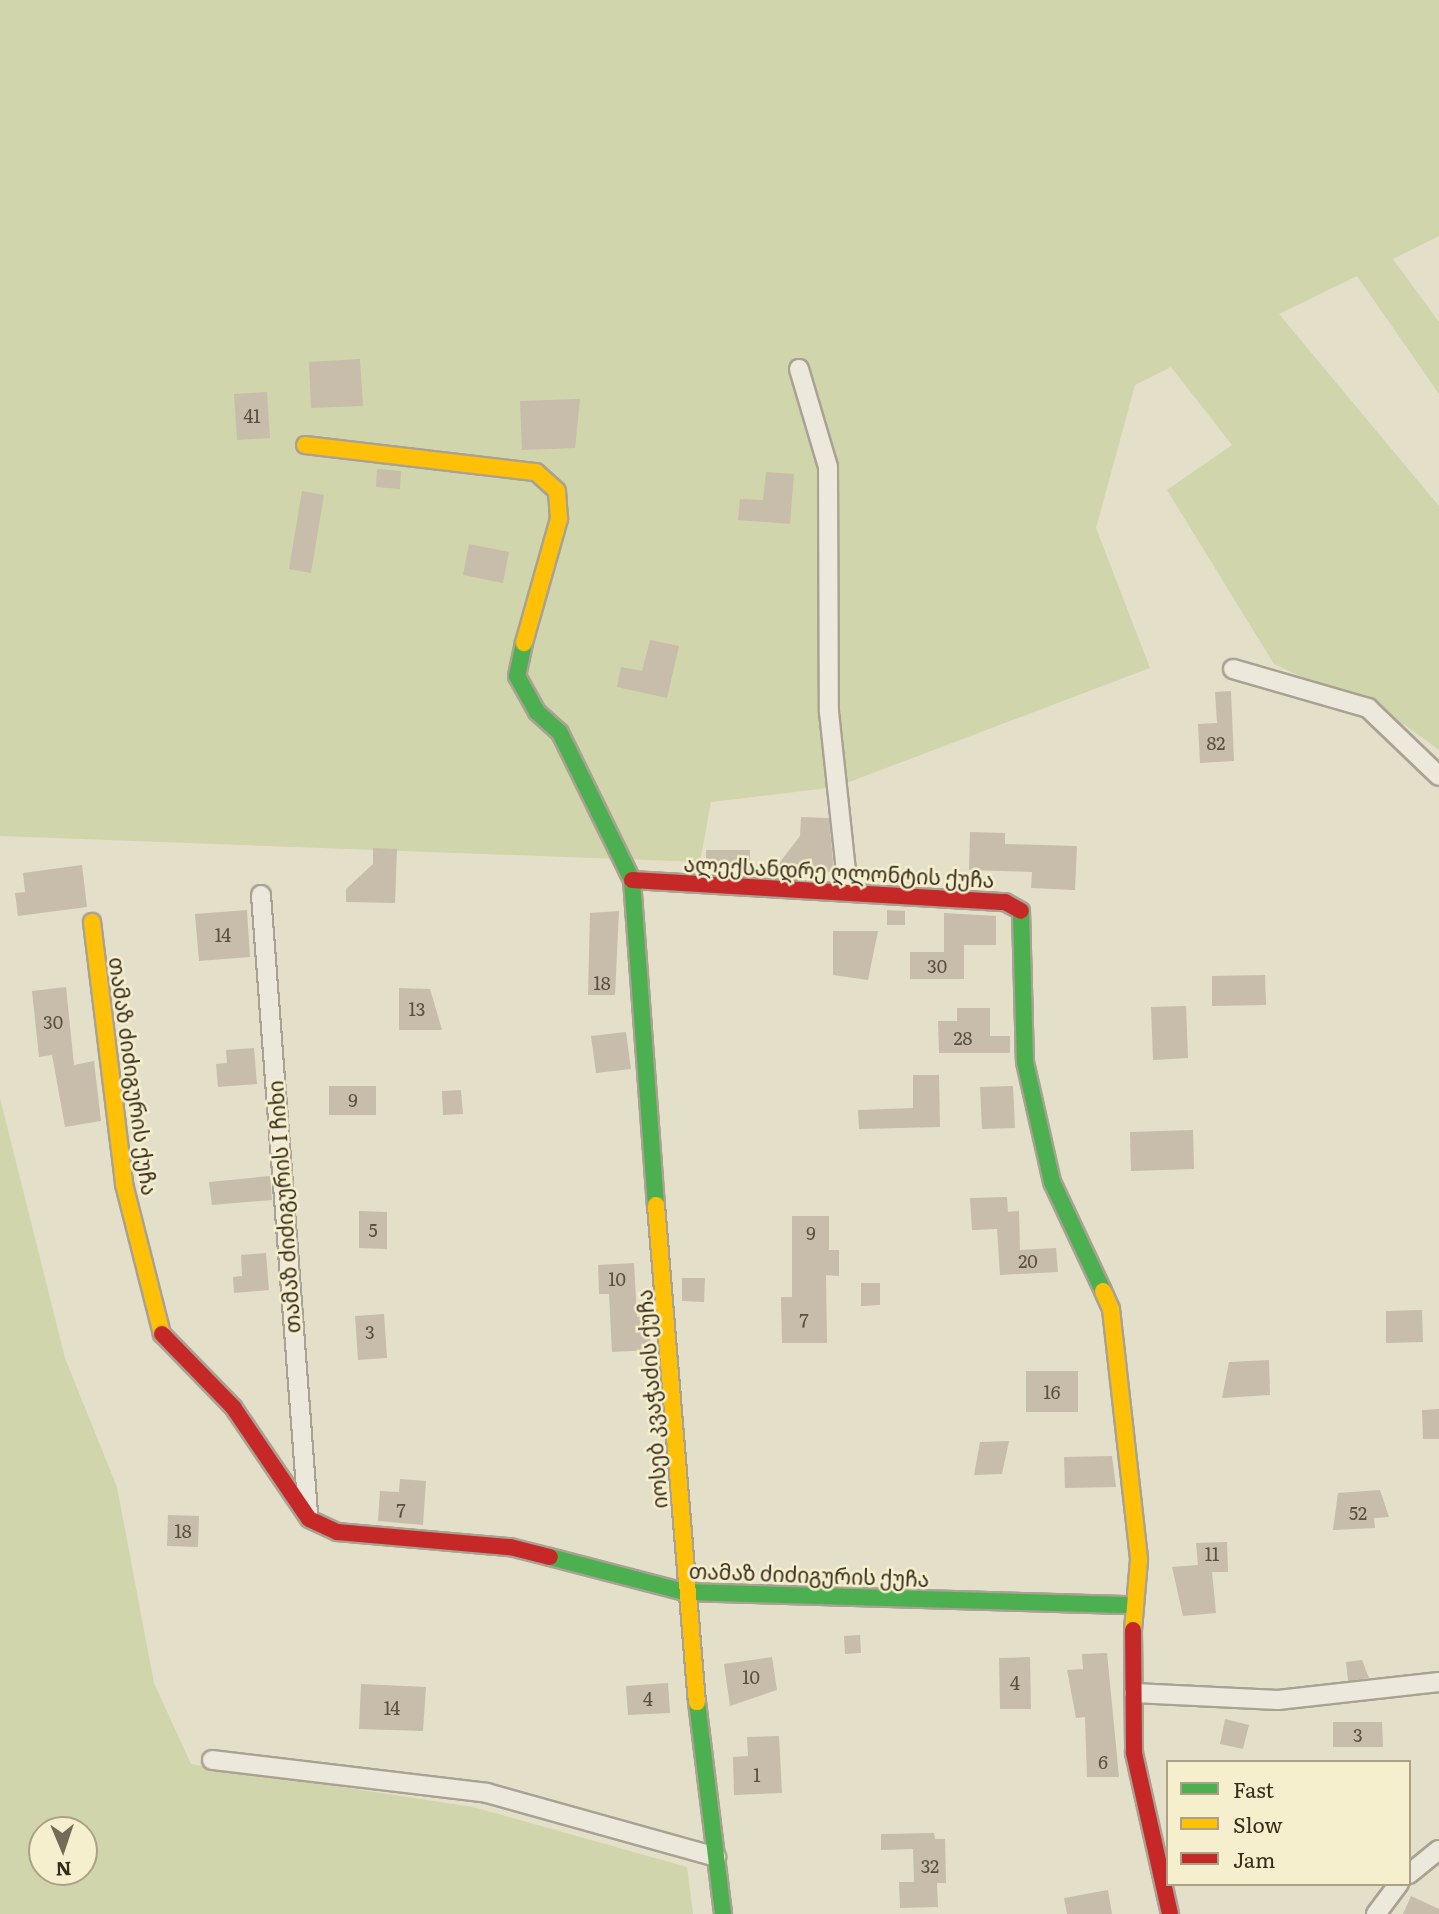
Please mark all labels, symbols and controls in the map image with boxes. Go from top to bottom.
house number: 41 [243,405,261,427]
house number: 82 [1207,732,1225,754]
street label: ალექსანდრე ღლონტის ქუჩა [683,850,995,892]
house number: 14 [215,924,231,946]
street label: თამაზ ძიძიგურის ქუჩა [105,955,163,1197]
house number: 30 [927,955,947,977]
house number: 18 [593,972,611,994]
house number: 13 [408,998,426,1020]
house number: 30 [43,1011,63,1033]
house number: 28 [953,1027,973,1049]
street label: თამაზ ძიძიგურის I ჩიხი [262,1080,304,1334]
house number: 9 [348,1089,358,1111]
house number: 5 [368,1219,378,1241]
house number: 9 [806,1222,816,1244]
house number: 20 [1018,1250,1038,1272]
house number: 10 [608,1268,626,1290]
street label: იოსებ კვაჭაძის ქუჩა [631,1288,671,1510]
house number: 7 [799,1309,809,1331]
house number: 3 [365,1321,375,1343]
house number: 16 [1044,1381,1060,1403]
house number: 7 [396,1499,406,1521]
house number: 52 [1349,1502,1367,1524]
house number: 18 [174,1520,192,1542]
house number: 11 [1205,1543,1219,1565]
street label: თამაზ ძიძიგურის ქუჩა [688,1557,930,1591]
house number: 10 [742,1666,760,1688]
house number: 4 [1010,1672,1020,1694]
house number: 4 [643,1688,653,1710]
house number: 14 [384,1697,400,1719]
house number: 3 [1353,1724,1363,1746]
house number: 6 [1098,1751,1108,1773]
legend [1166,1760,1411,1886]
house number: 1 [753,1764,761,1786]
text: Fast [1233,1773,1274,1804]
text: Slow [1233,1808,1283,1839]
north arrow [28,1816,98,1886]
text: Jam [1233,1843,1275,1874]
house number: 32 [921,1855,939,1877]
text: N [55,1856,72,1884]

